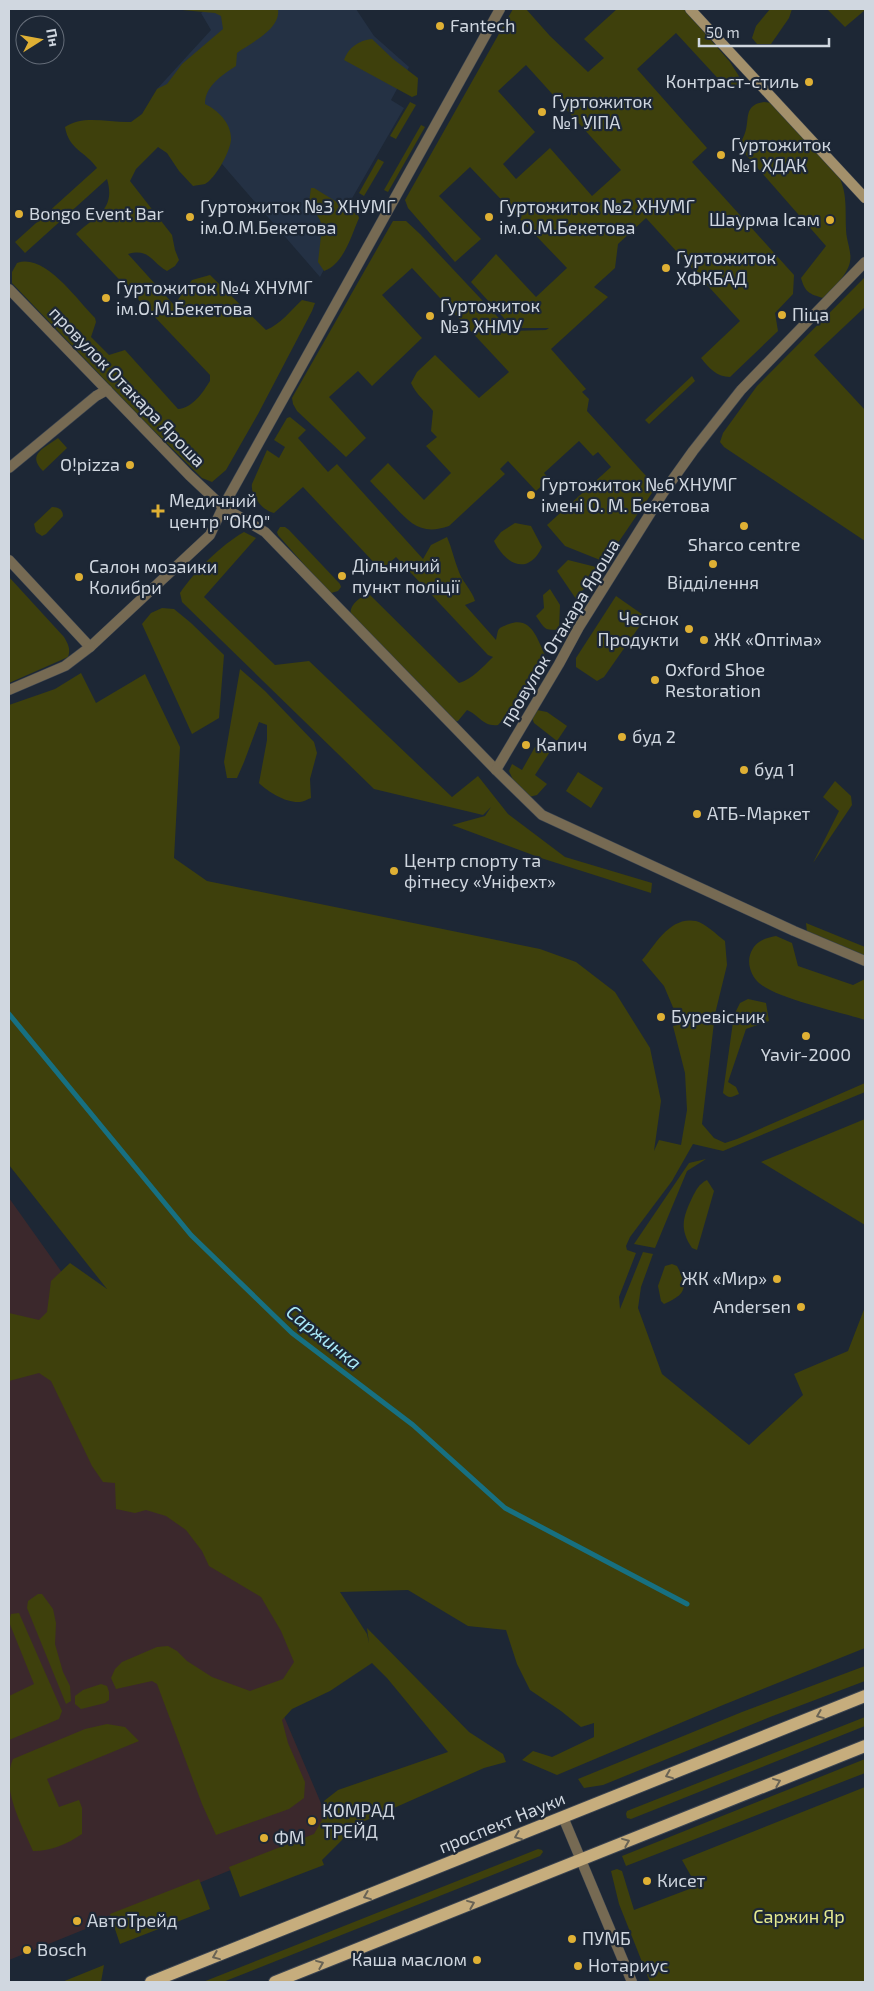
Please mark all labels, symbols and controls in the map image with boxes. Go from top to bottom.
place label: Fantech [450,14,515,36]
north arrow [15,15,65,65]
scale bar [699,15,829,47]
marker: Fantech [434,20,446,32]
text: 50 m [706,23,740,41]
text: Пн [43,27,63,48]
place label: Контраст-стиль [666,70,799,92]
marker: Контраст-стиль [803,76,815,88]
place label: Гуртожиток №1 УІПА [552,90,652,133]
marker: Гуртожиток №1 УІПА [536,106,548,118]
place label: Гуртожиток №1 ХДАК [731,133,831,176]
marker: Гуртожиток №1 ХДАК [715,149,727,161]
place label: Гуртожиток №3 ХНУМГ ім.О.М.Бекетова [200,195,396,238]
place label: Гуртожиток №2 ХНУМГ ім.О.М.Бекетова [499,195,695,238]
place label: Bongo Event Bar [29,202,164,224]
marker: Bongo Event Bar [13,208,25,220]
place label: Шаурма Ісам [709,208,820,230]
marker: Гуртожиток №3 ХНУМГ ім.О.М.Бекетова [184,211,196,223]
marker: Гуртожиток №2 ХНУМГ ім.О.М.Бекетова [483,211,495,223]
marker: Шаурма Ісам [824,214,836,226]
place label: Гуртожиток ХФКБАД [676,246,776,289]
marker: Гуртожиток ХФКБАД [660,262,672,274]
place label: Гуртожиток №4 ХНУМГ ім.О.М.Бекетова [116,276,313,319]
marker: Гуртожиток №4 ХНУМГ ім.О.М.Бекетова [100,292,112,304]
place label: Гуртожиток №3 ХНМУ [440,294,540,337]
street label: провулок Отакара Яроша [45,301,210,471]
place label: Піца [792,303,829,325]
marker: Піца [776,309,788,321]
marker: Гуртожиток №3 ХНМУ [424,310,436,322]
place label: O!pizza [60,453,120,475]
marker: O!pizza [124,459,136,471]
place label: Гуртожиток №6 ХНУМГ імені О. М. Бекетова [541,473,737,516]
place label: Медичний центр "ОКО" [169,489,270,532]
marker: Гуртожиток №6 ХНУМГ імені О. М. Бекетова [525,489,537,501]
marker: Медичний центр "ОКО" [151,504,165,518]
marker: Sharco centre [738,520,750,532]
place label: Sharco centre [688,533,800,555]
street label: провулок Отакара Яроша [494,535,624,730]
place label: Дільничий пункт поліції [352,554,460,597]
place label: Салон мозаики Колибри [89,555,217,598]
marker: Відділення [707,558,719,570]
marker: Дільничий пункт поліції [336,570,348,582]
marker: Салон мозаики Колибри [73,571,85,583]
place label: Відділення [667,571,759,593]
place label: Чеснок Продукти [597,607,679,650]
marker: Чеснок Продукти [683,623,695,635]
place label: ЖК «Оптіма» [714,628,822,650]
marker: ЖК «Оптіма» [698,634,710,646]
place label: Oxford Shoe Restoration [665,658,765,701]
marker: Oxford Shoe Restoration [649,674,661,686]
place label: буд 2 [632,725,676,747]
marker: буд 2 [616,731,628,743]
place label: Капич [536,733,587,755]
marker: Капич [520,739,532,751]
place label: буд 1 [754,758,795,780]
marker: буд 1 [738,764,750,776]
place label: АТБ-Маркет [707,802,811,824]
marker: АТБ-Маркет [691,808,703,820]
place label: Центр спорту та фітнесу «Уніфехт» [404,849,556,892]
marker: Центр спорту та фітнесу «Уніфехт» [388,865,400,877]
place label: Буревісник [671,1005,766,1027]
marker: Буревісник [655,1011,667,1023]
marker: Yavir-2000 [800,1030,812,1042]
place label: Yavir-2000 [761,1043,851,1065]
place label: ЖК «Мир» [682,1267,767,1289]
marker: ЖК «Мир» [771,1273,783,1285]
place label: Andersen [713,1295,791,1317]
water label: Саржинка [282,1299,366,1374]
marker: Andersen [795,1301,807,1313]
one-way arrow [816,1708,825,1719]
one-way arrow [665,1769,674,1779]
one-way arrow [772,1777,781,1788]
street label: проспект Науки [435,1787,568,1857]
place label: КОМРАД ТРЕЙД [322,1799,395,1842]
marker: КОМРАД ТРЕЙД [306,1815,318,1827]
place label: ФМ [274,1826,305,1848]
one-way arrow [514,1830,523,1840]
marker: ФМ [258,1832,270,1844]
one-way arrow [621,1838,630,1848]
place label: Кисет [657,1869,705,1891]
marker: Кисет [641,1875,653,1887]
one-way arrow [363,1890,372,1900]
one-way arrow [466,1900,475,1910]
park label: Саржин Яр [753,1905,845,1927]
place label: АвтоТрейд [87,1909,177,1931]
marker: АвтоТрейд [71,1915,83,1927]
place label: ПУМБ [582,1927,631,1949]
marker: ПУМБ [566,1933,578,1945]
place label: Bosch [37,1938,87,1960]
marker: Bosch [21,1944,33,1956]
place label: Каша маслом [352,1948,467,1970]
one-way arrow [212,1950,221,1960]
marker: Каша маслом [471,1954,483,1966]
place label: Нотариус [588,1954,668,1976]
one-way arrow [315,1960,324,1970]
marker: Нотариус [572,1960,584,1972]

